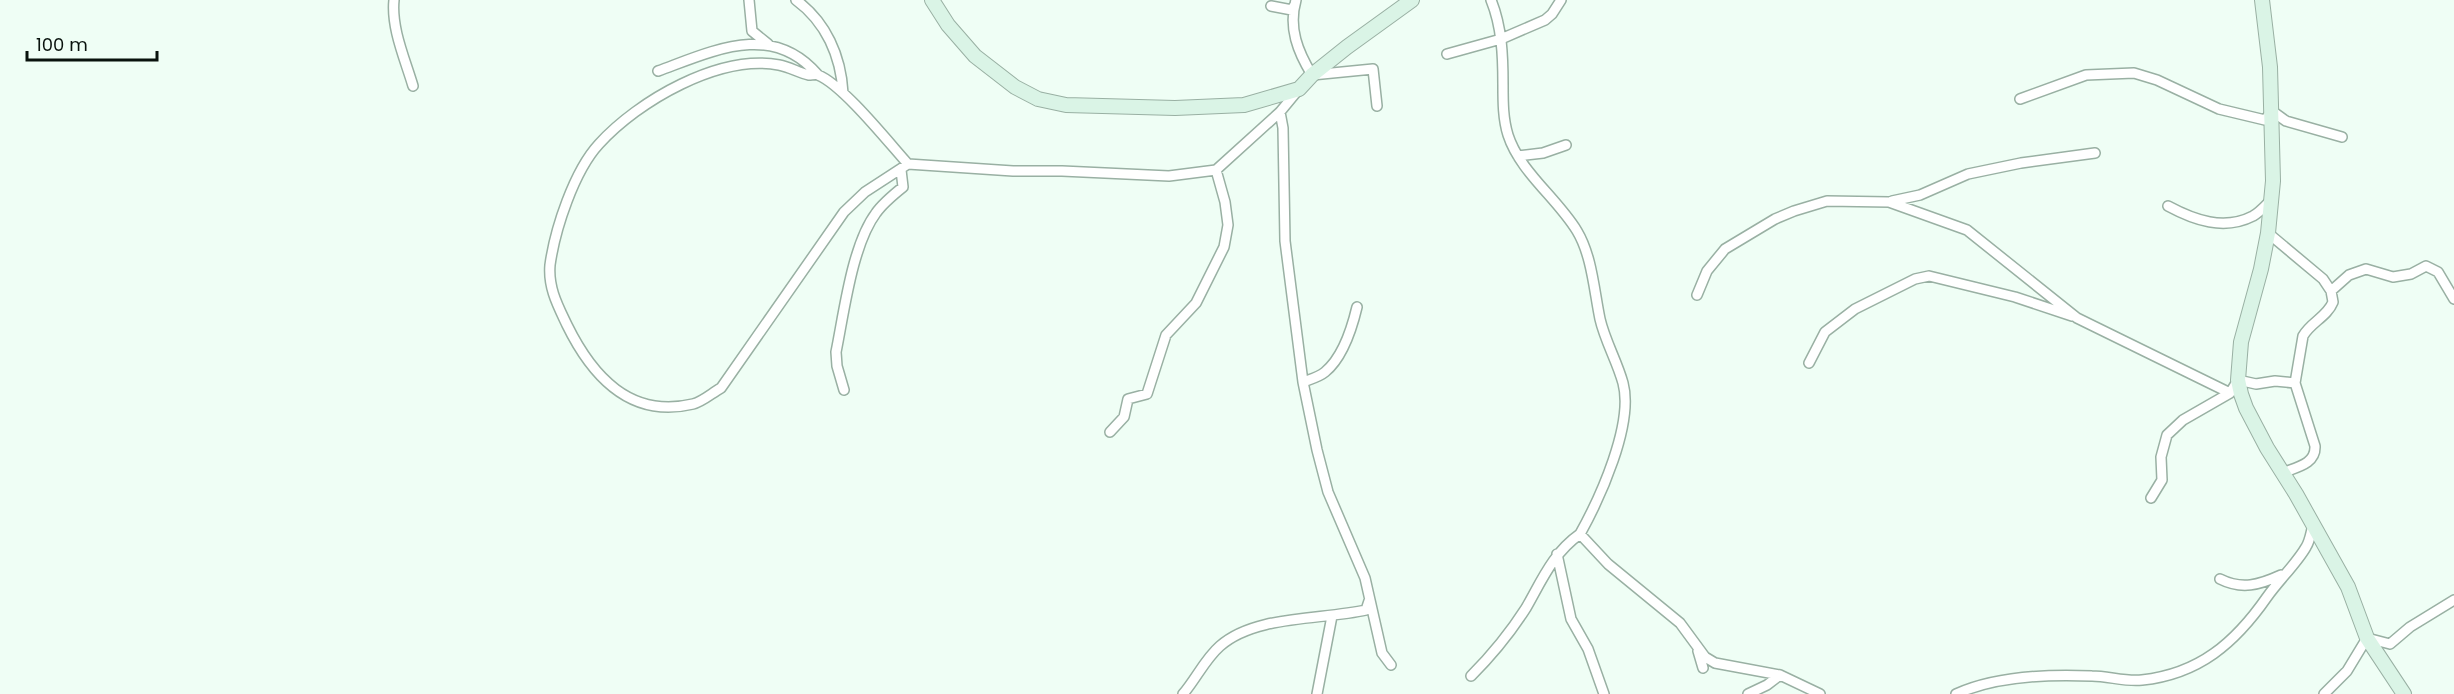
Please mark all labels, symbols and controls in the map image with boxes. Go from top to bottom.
scale bar [27,24,158,62]
text: 100 m [36,32,88,57]

